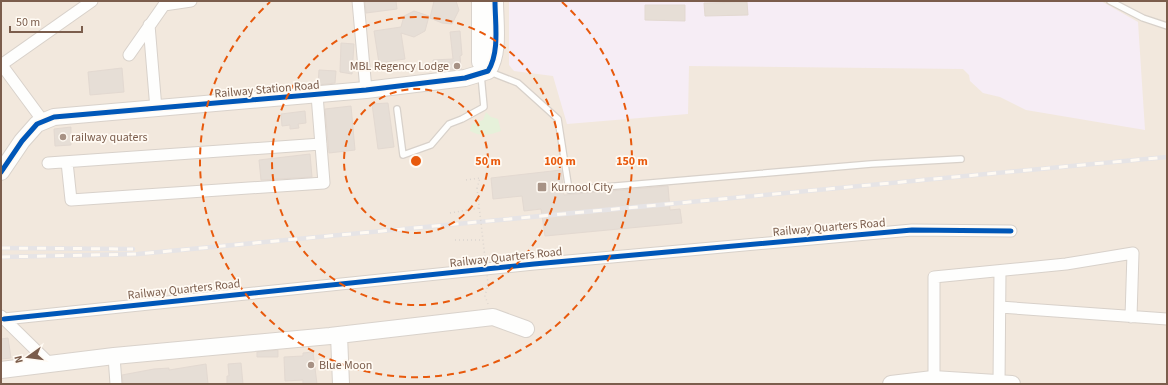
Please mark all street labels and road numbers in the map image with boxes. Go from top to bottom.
street label: Railway Station Road [214,76,320,103]
street label: Railway Quarters Road [772,214,886,241]
street label: Railway Quarters Road [449,243,563,272]
street label: Railway Quarters Road [127,275,241,304]

